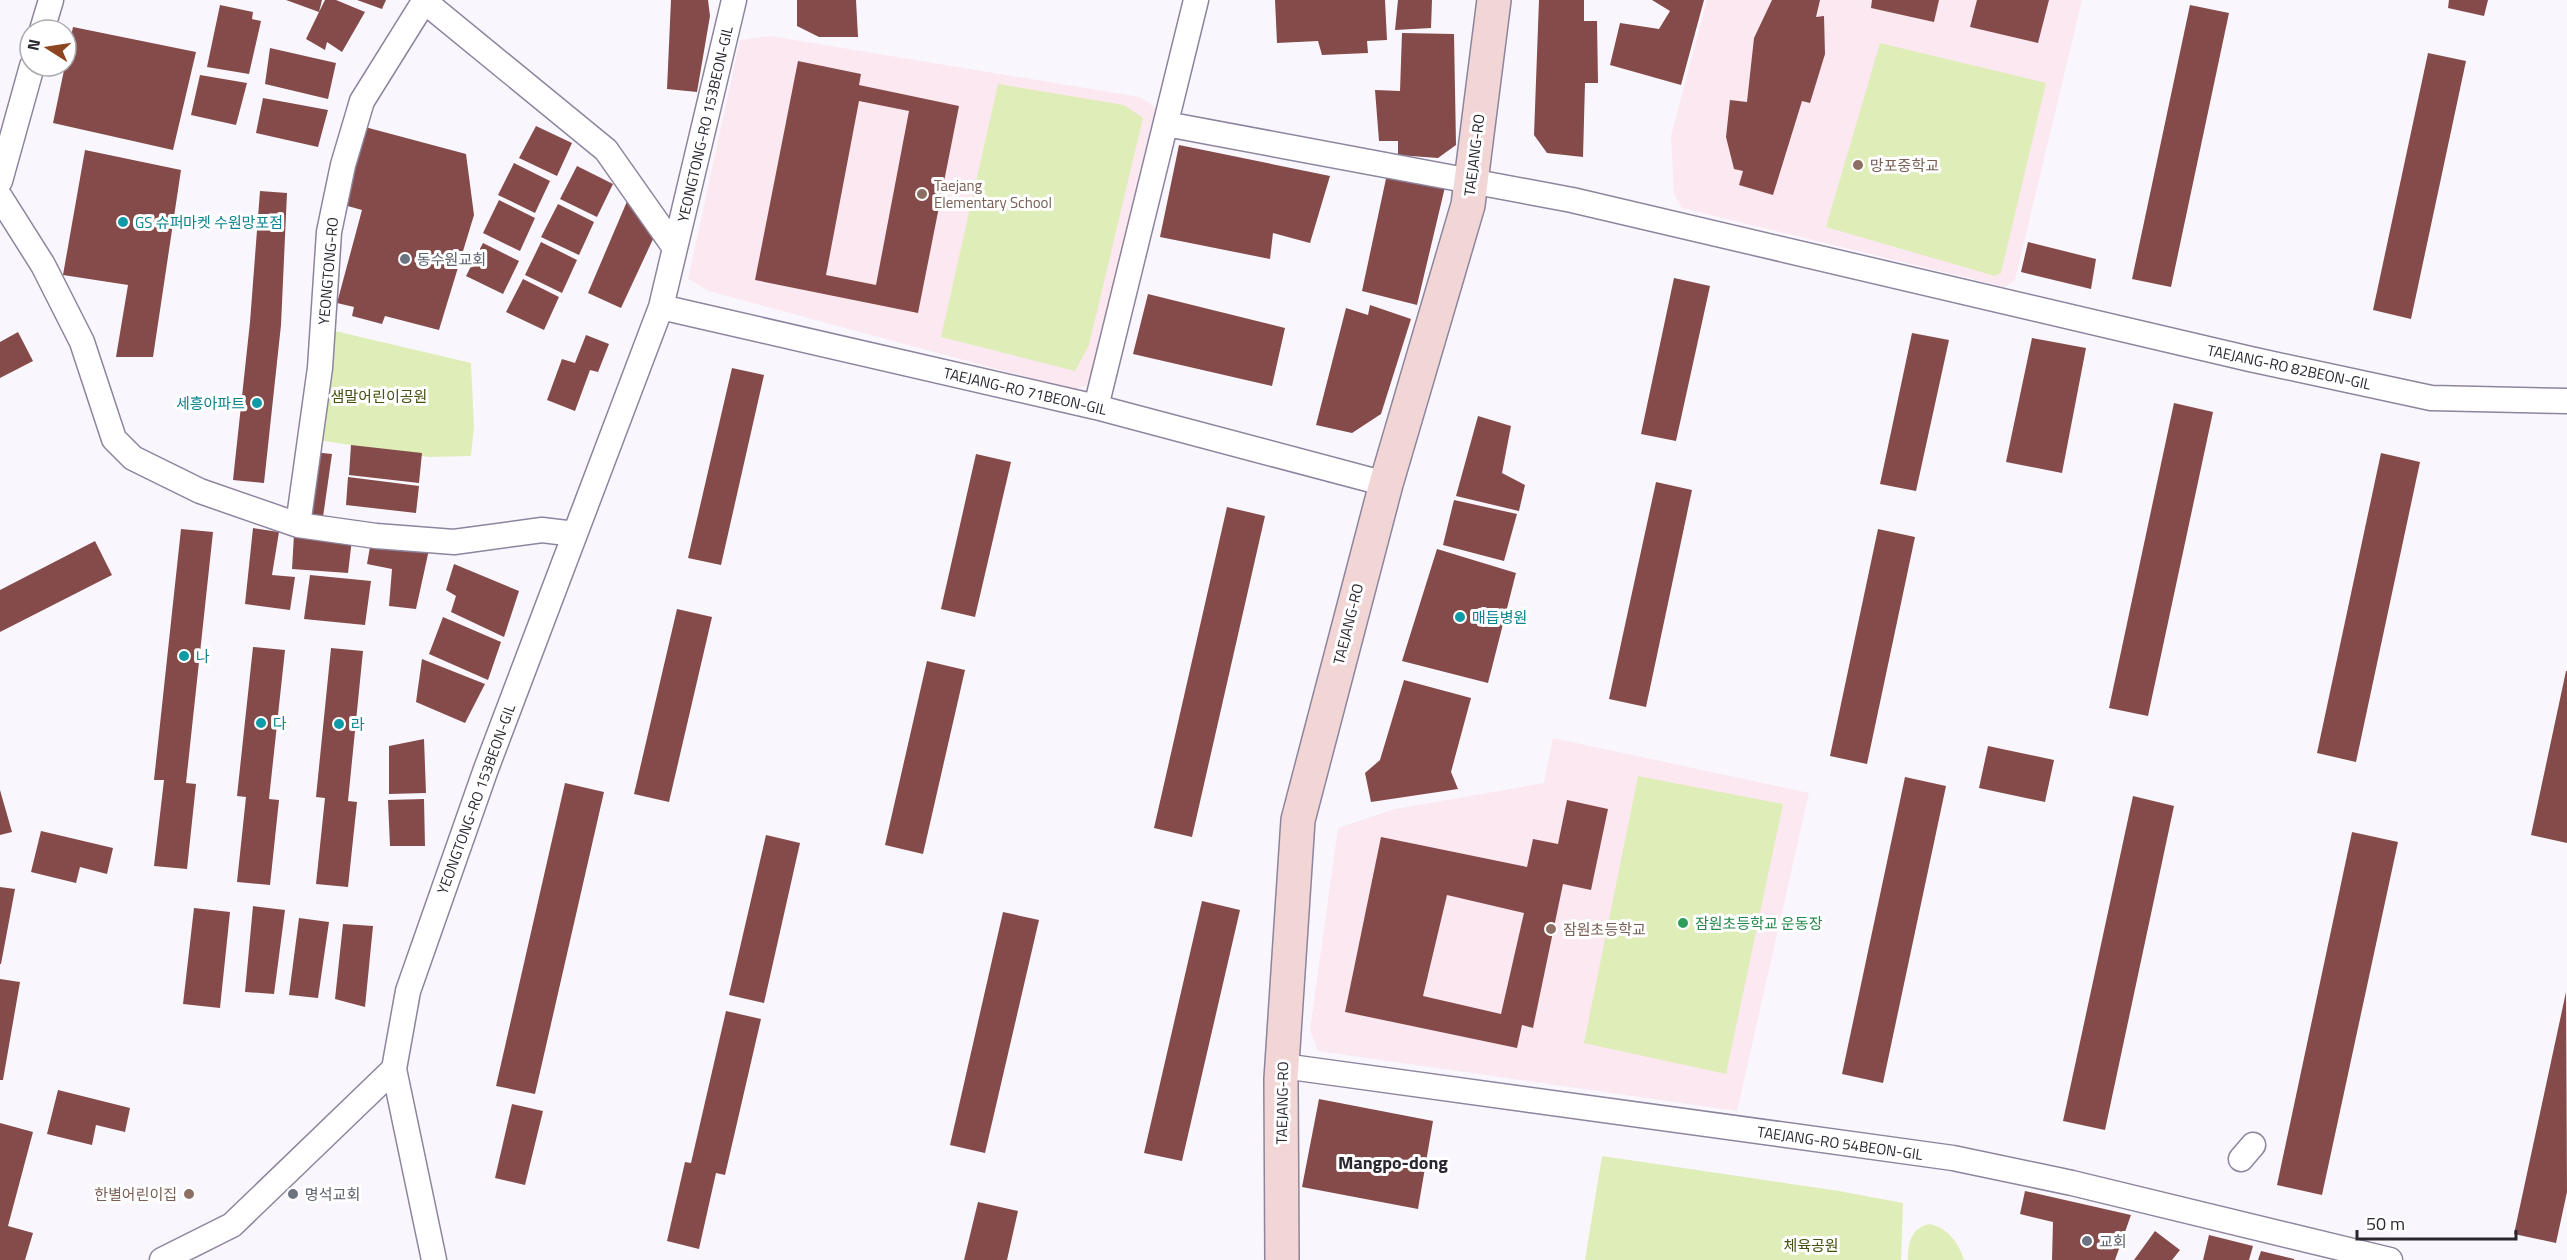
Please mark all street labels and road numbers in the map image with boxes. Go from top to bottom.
street label: YEONGTONG-RO 153BEON-GIL [671,24,739,224]
street label: TAEJANG-RO [1458,112,1490,197]
street label: YEONGTONG-RO [312,216,344,326]
street label: TAEJANG-RO 82BEON-GIL [2205,338,2373,396]
street label: TAEJANG-RO 71BEON-GIL [941,361,1109,421]
street label: TAEJANG-RO [1327,581,1369,667]
street label: YEONGTONG-RO 153BEON-GIL [431,701,521,897]
street label: TAEJANG-RO [1270,1061,1294,1145]
street label: TAEJANG-RO 54BEON-GIL [1756,1120,1924,1166]

